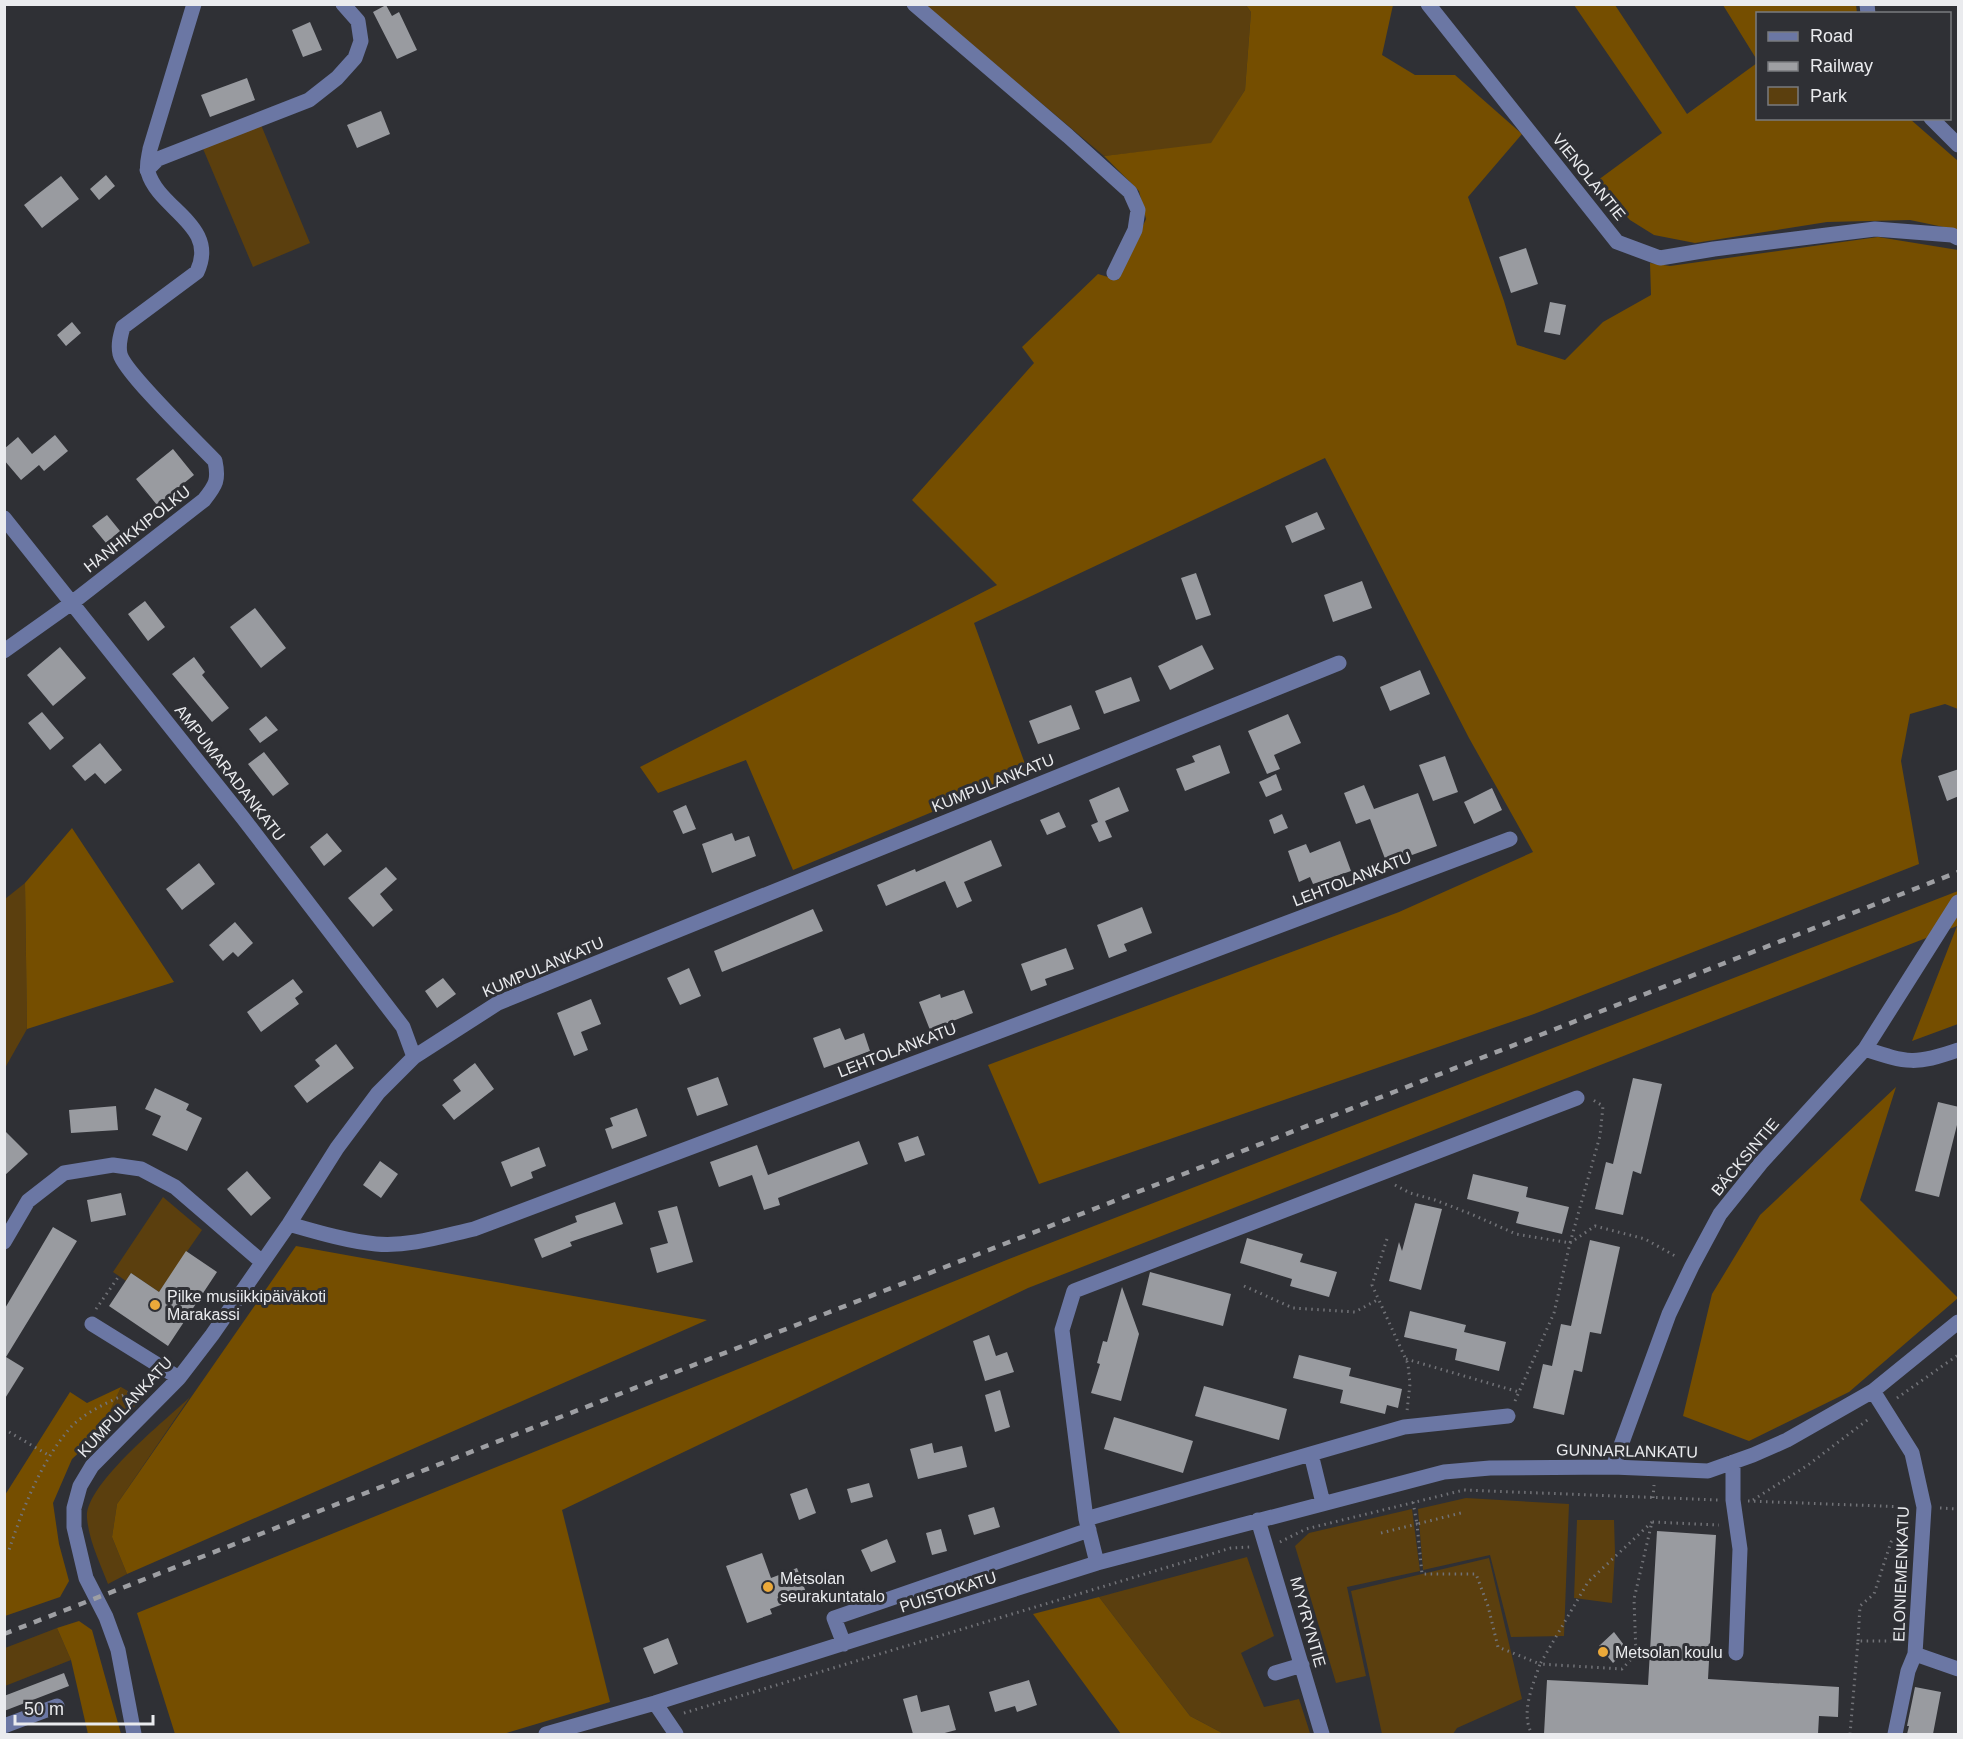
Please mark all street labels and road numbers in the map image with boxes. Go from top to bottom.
street label: VIENOLANTIE [1549,131,1629,223]
street label: HANHIKKIPOLKU [81,482,193,576]
street label: AMPUMARADANKATU [172,702,288,844]
street label: KUMPULANKATU [929,751,1057,815]
street label: LEHTOLANKATU [1290,849,1414,909]
street label: KUMPULANKATU [480,934,606,1000]
street label: LEHTOLANKATU [835,1020,959,1080]
street label: BÄCKSINTIE [1708,1115,1782,1199]
street label: KUMPULANKATU [74,1354,176,1460]
street label: GUNNARLANKATU [1556,1441,1698,1461]
street label: ELONIEMENKATU [1890,1506,1912,1642]
street label: PUISTOKATU [897,1568,999,1616]
street label: MYYRYNTIE [1287,1575,1329,1669]

